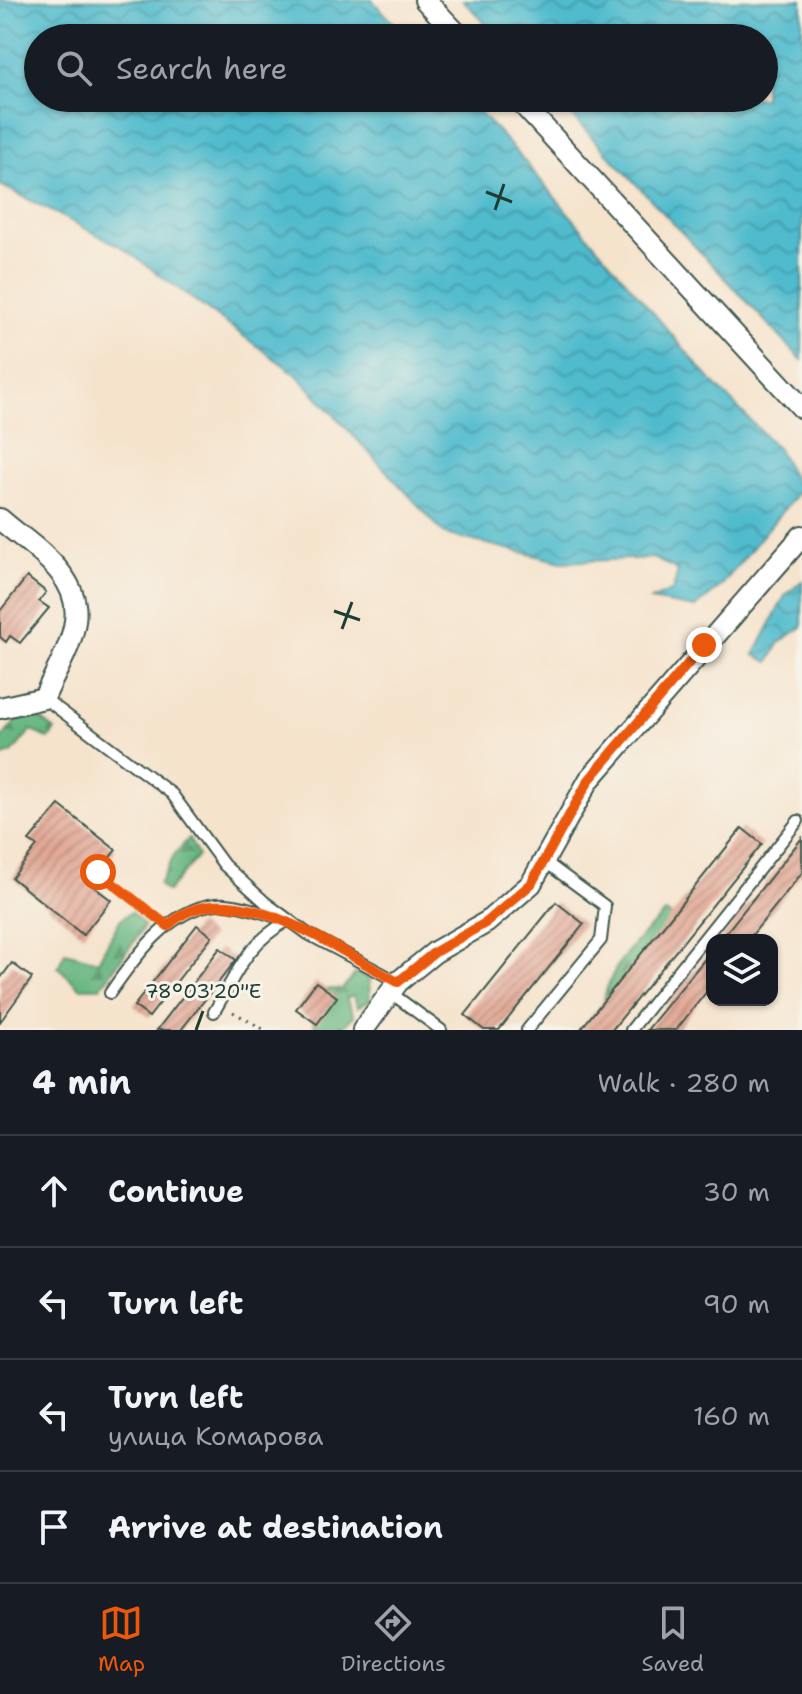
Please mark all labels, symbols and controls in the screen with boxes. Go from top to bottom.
search box [24,24,778,112]
icon: search [52,46,96,90]
text: Search here [116,48,287,89]
route end [686,627,722,663]
route start [80,854,116,890]
map controls [706,934,778,1006]
button: layers [706,934,778,1006]
text: 78°03'20"E [145,978,261,1004]
text: 4 min [32,1059,131,1105]
text: Walk · 280 m [598,1065,770,1100]
icon: ahead [32,1169,76,1213]
text: Continue [108,1171,244,1212]
text: 30 m [703,1174,770,1209]
icon: left [32,1281,76,1325]
text: Turn left [108,1283,243,1324]
text: 90 m [703,1286,770,1321]
text: Turn left [108,1377,243,1418]
icon: left [32,1393,76,1437]
text: 160 m [693,1398,770,1433]
text: улица Комарова [108,1418,323,1453]
icon: arrive [32,1505,76,1549]
text: Arrive at destination [108,1507,443,1548]
tab: Map [98,1601,145,1678]
tab: Directions [341,1601,446,1678]
tab: Saved [642,1601,704,1678]

